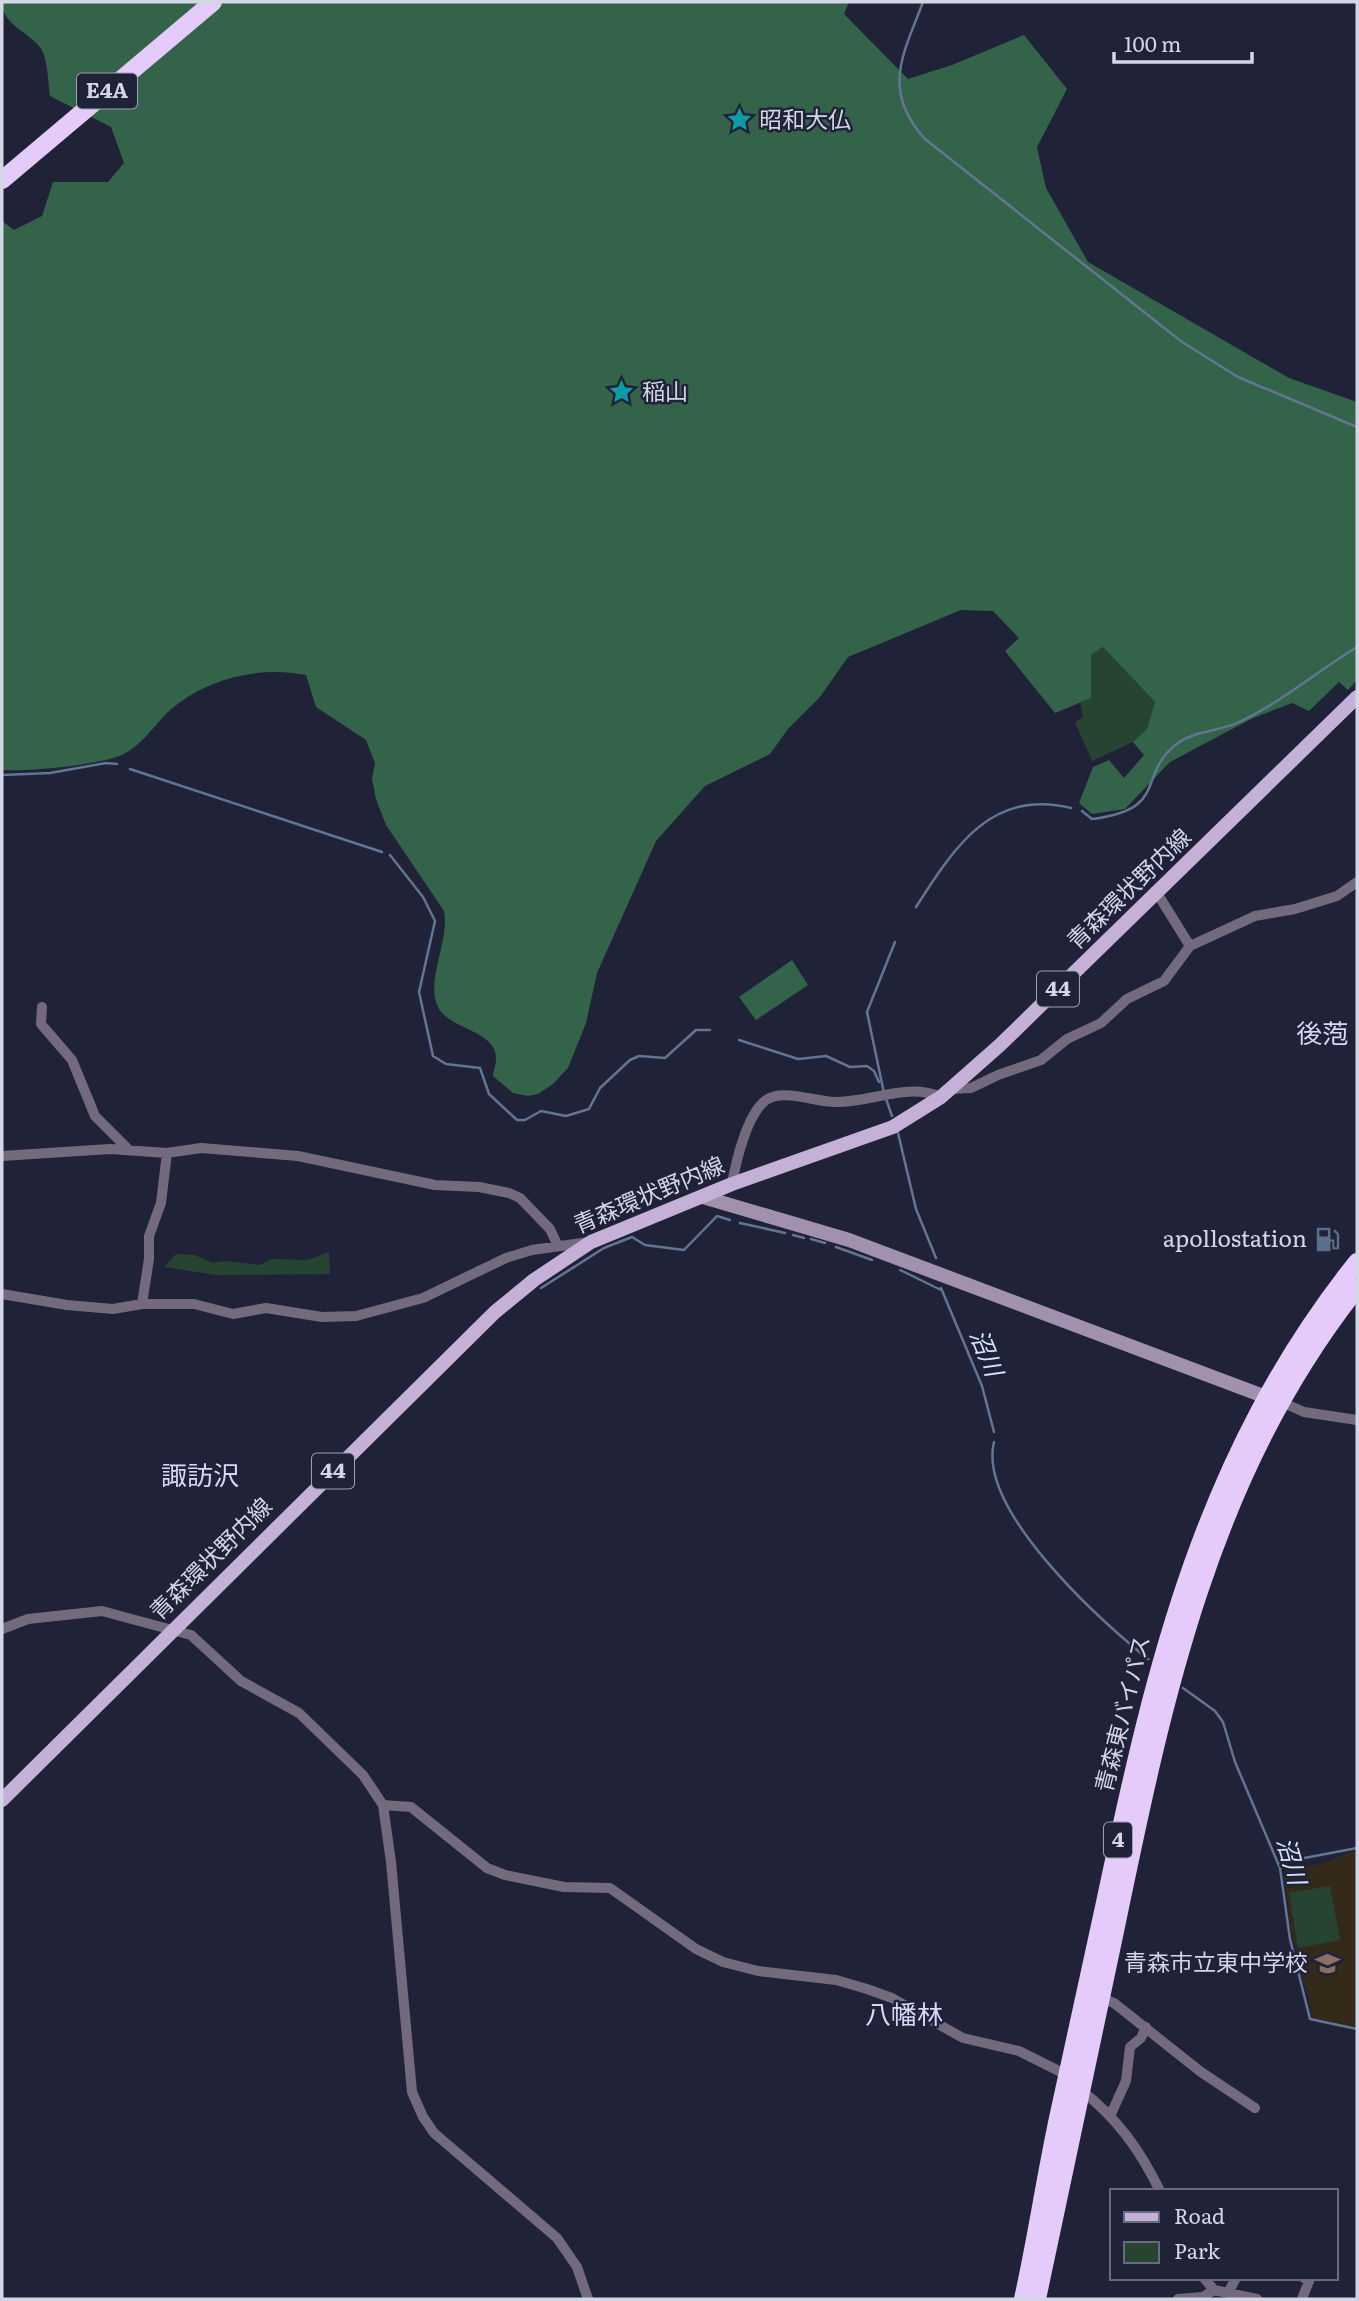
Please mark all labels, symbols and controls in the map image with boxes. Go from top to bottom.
scale bar [1114,21,1252,65]
text: 100 m [1124,27,1181,58]
road number: E4A [77,74,137,108]
place label: 昭和大仏 [759,101,851,135]
place icon: 昭和大仏 [725,106,753,134]
place label: 稲山 [642,373,688,407]
place icon: 稲山 [608,378,636,406]
street label: 青森環状野内線 [1058,819,1197,956]
road number: 44 [1037,972,1079,1006]
district label: 後萢 [1296,1012,1348,1051]
street label: 青森環状野内線 [567,1146,729,1240]
place label: apollostation [1163,1220,1307,1254]
fuel station icon: apollostation [1313,1225,1341,1253]
water label: 沼川 [963,1323,1015,1384]
district label: 諏訪沢 [161,1454,239,1493]
road number: 44 [312,1454,354,1488]
street label: 青森環状野内線 [141,1489,279,1627]
street label: 青森東バイパス [1085,1632,1157,1796]
road number: 4 [1104,1822,1132,1857]
water label: 沼川 [1270,1832,1318,1891]
place label: 青森市立東中学校 [1124,1944,1308,1978]
school or university icon: 青森市立東中学校 [1314,1949,1342,1977]
district label: 八幡林 [865,1993,943,2032]
legend [1110,2189,1338,2280]
text: Road [1174,2199,1225,2230]
text: Park [1174,2234,1220,2265]

